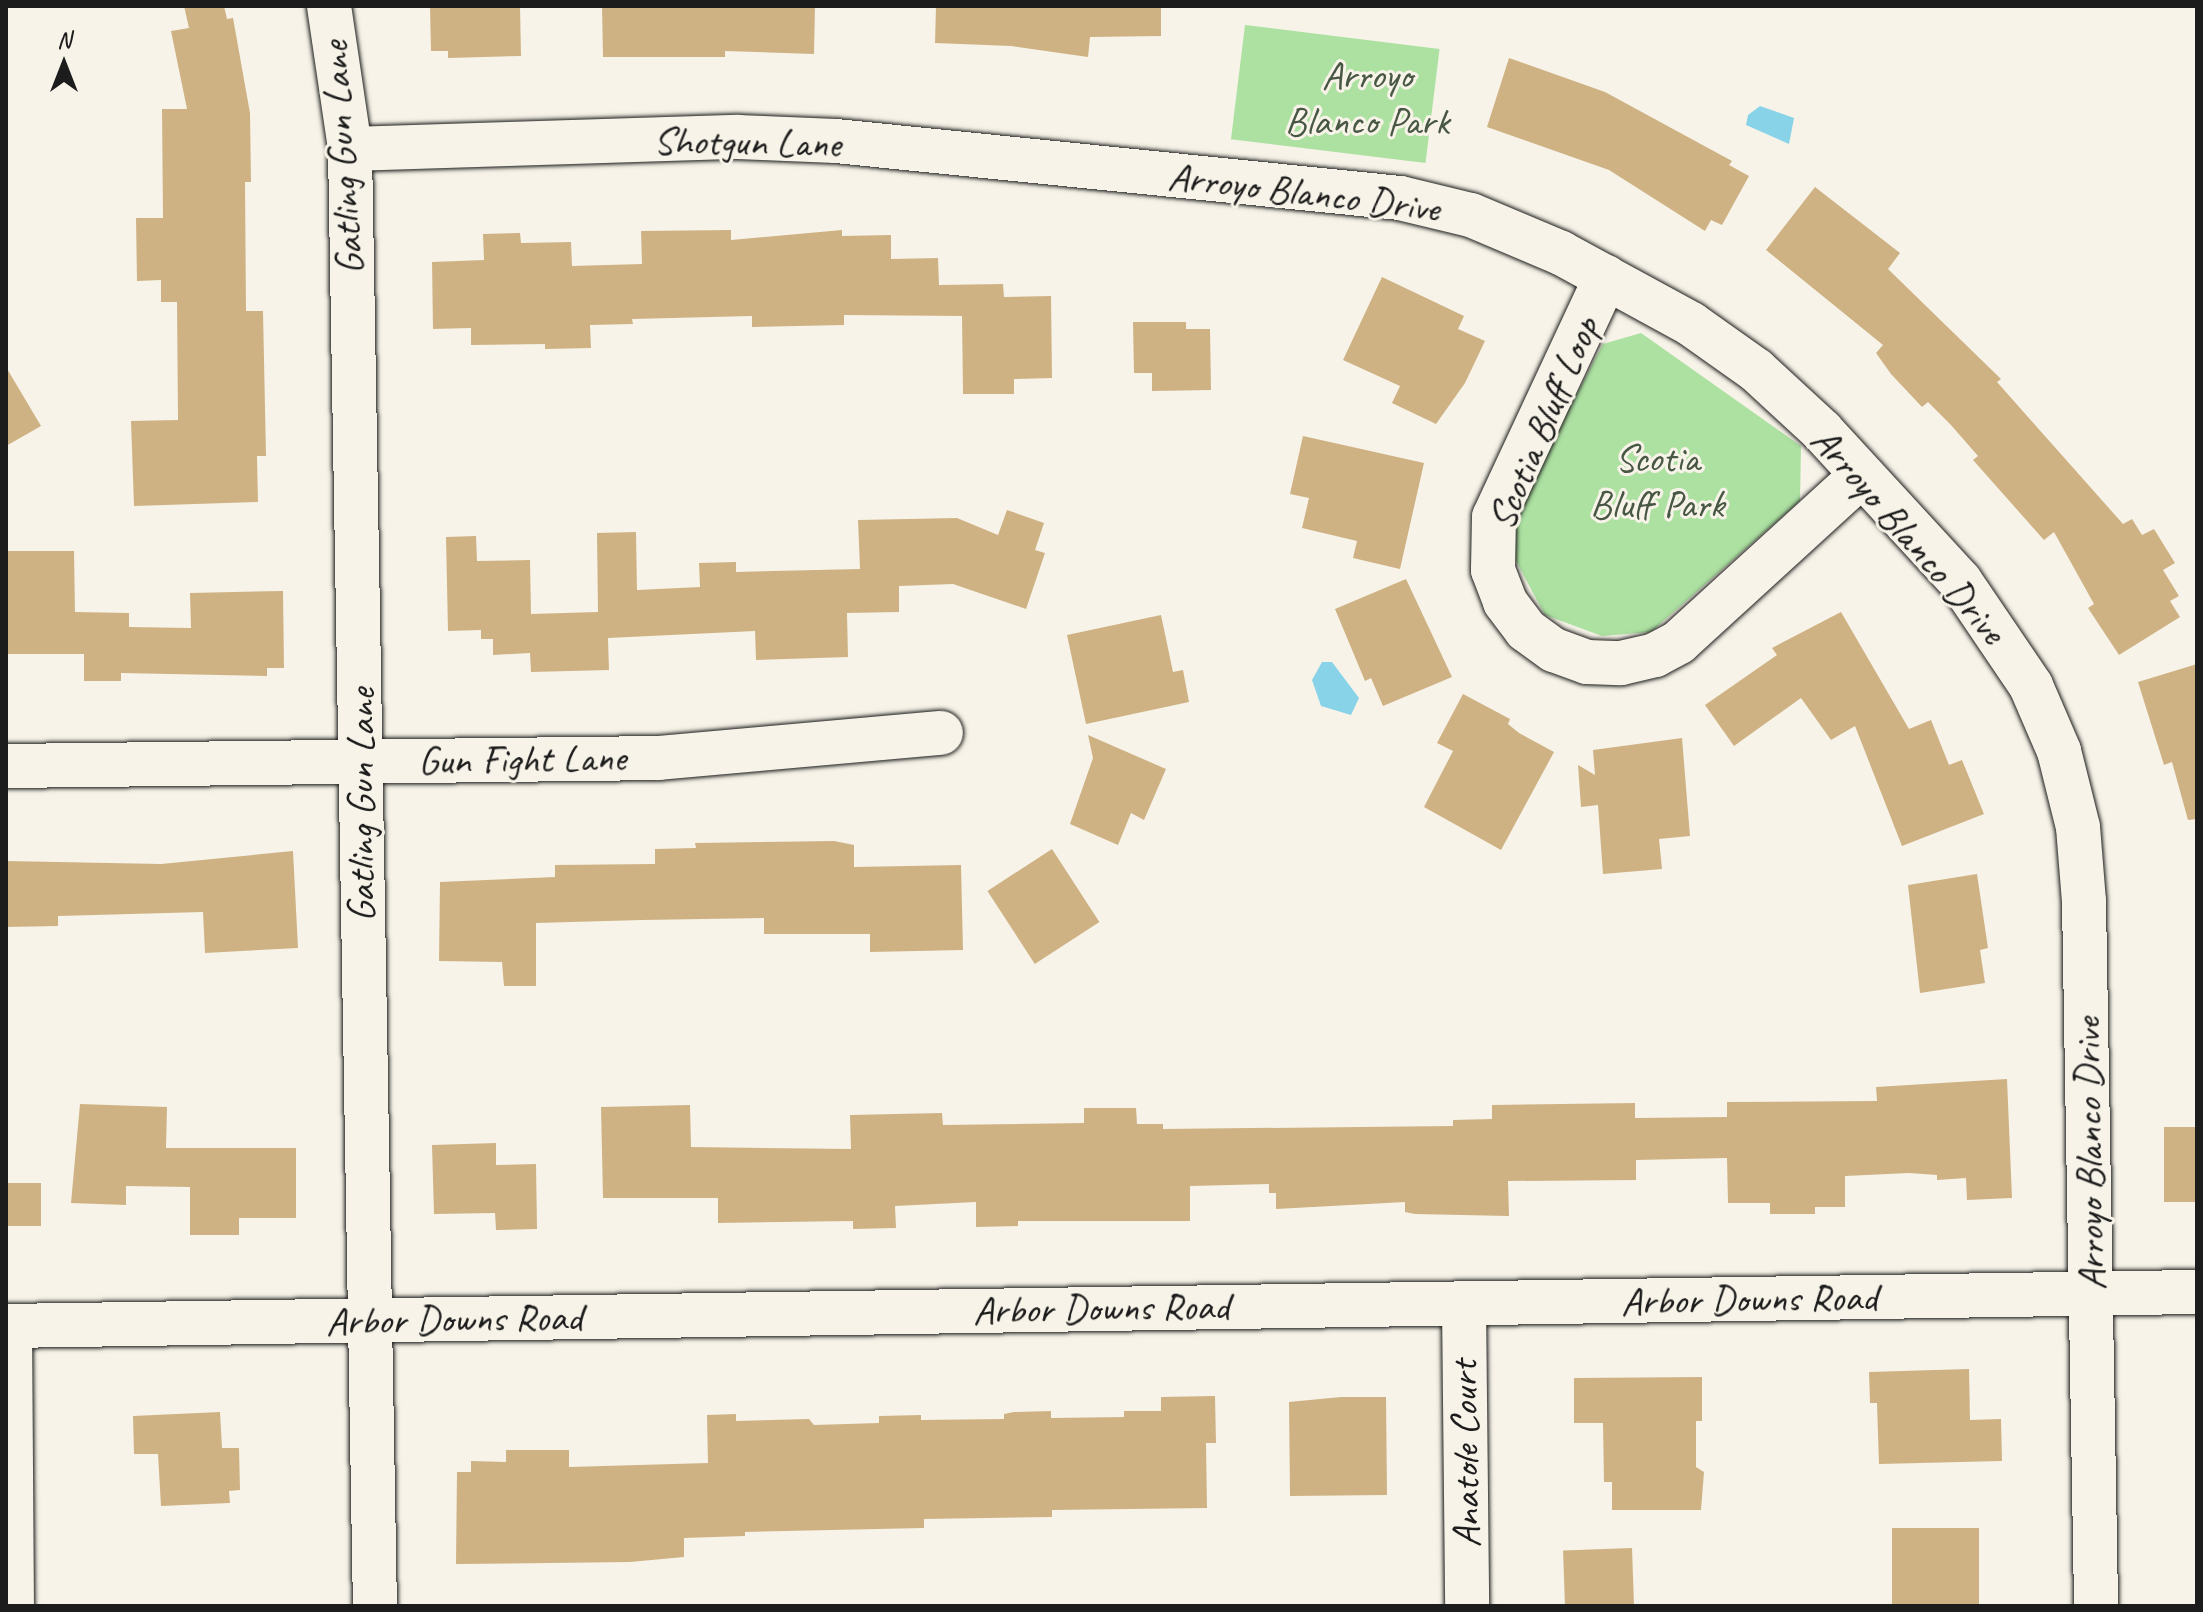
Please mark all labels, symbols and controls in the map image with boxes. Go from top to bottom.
north arrow [24,24,104,104]
text: N [57,26,71,54]
street label: Gatling Gun Lane [310,40,374,276]
park label: Arroyo Blanco Park [1284,51,1450,145]
street label: Shotgun Lane [652,116,842,168]
street label: Arroyo Blanco Drive [1165,151,1443,233]
street label: Scotia Bluff Loop [1477,309,1609,537]
street label: Arroyo Blanco Drive [1801,416,2017,654]
park label: Scotia Bluff Park [1589,434,1725,528]
street label: Gatling Gun Lane [337,688,385,922]
street label: Gun Fight Lane [417,733,627,785]
street label: Arroyo Blanco Drive [2063,1017,2115,1291]
street label: Arbor Downs Road [1621,1273,1877,1325]
street label: Arbor Downs Road [973,1282,1229,1334]
street label: Arbor Downs Road [326,1293,582,1345]
street label: Anatole Court [1439,1360,1491,1548]

